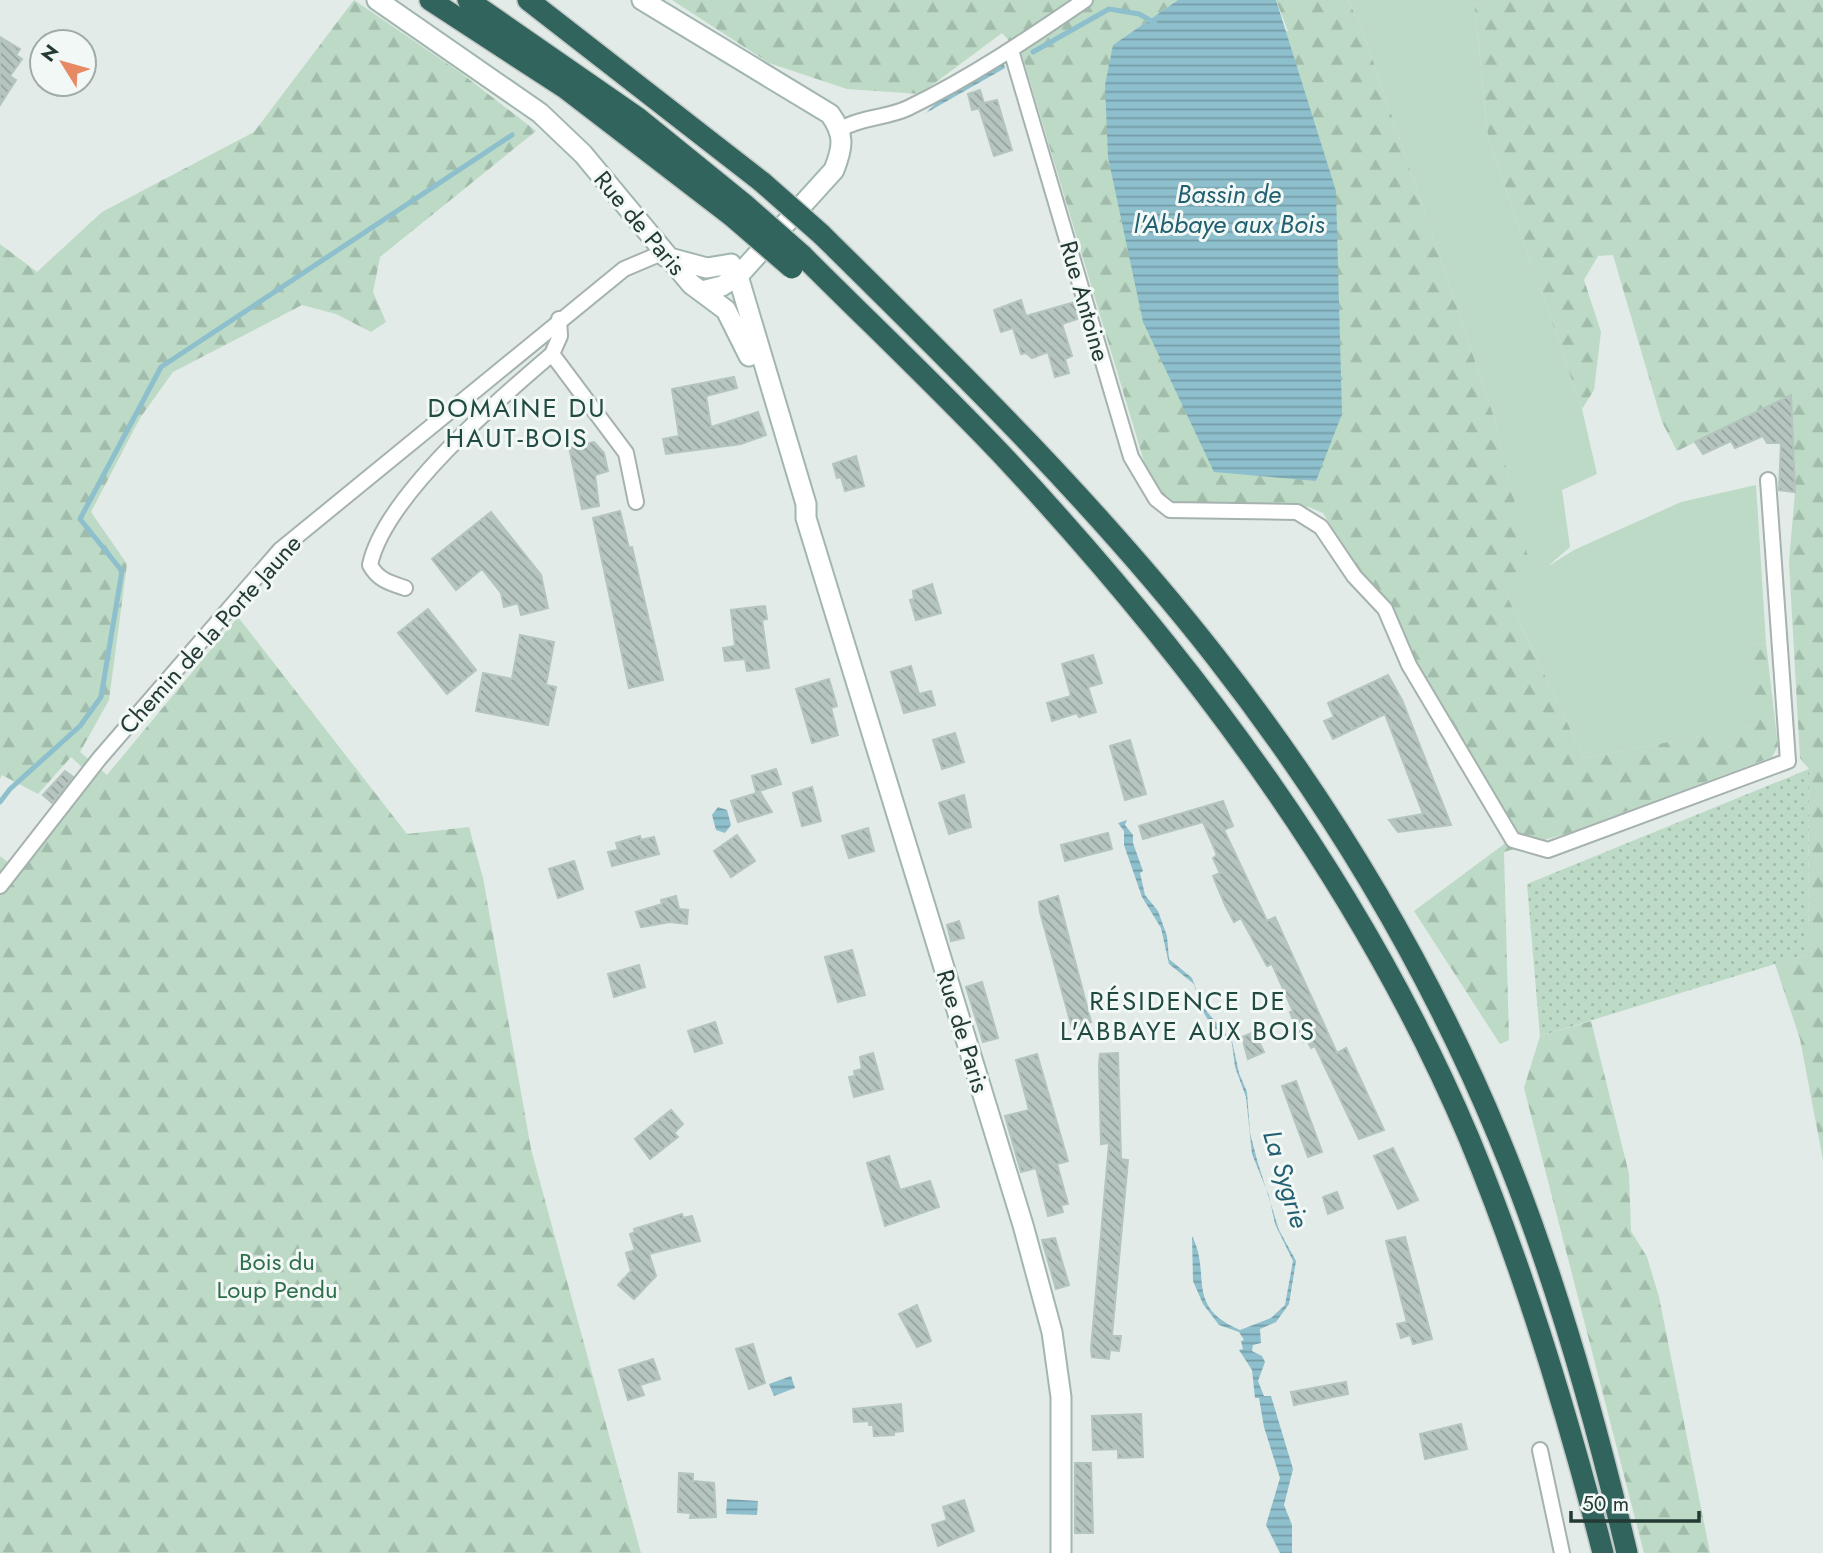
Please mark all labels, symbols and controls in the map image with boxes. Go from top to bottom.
north arrow [28,28,98,98]
text: N [34,39,65,67]
street label: Rue de Paris [586,163,694,283]
water label: Bassin de l'Abbaye aux Bois [1134,175,1325,243]
street label: Rue Antoine [1051,237,1119,365]
district label: DOMAINE DU HAUT-BOIS [427,389,607,457]
street label: Chemin de la Porte Jaune [111,527,309,741]
street label: Rue de Paris [928,965,998,1097]
district label: RÉSIDENCE DE L'ABBAYE AUX BOIS [1060,982,1316,1050]
water label: La Sygrie [1253,1125,1319,1233]
park label: Bois du Loup Pendu [216,1244,338,1307]
scale bar [1571,1480,1699,1524]
text: 50 m [1582,1489,1629,1519]

